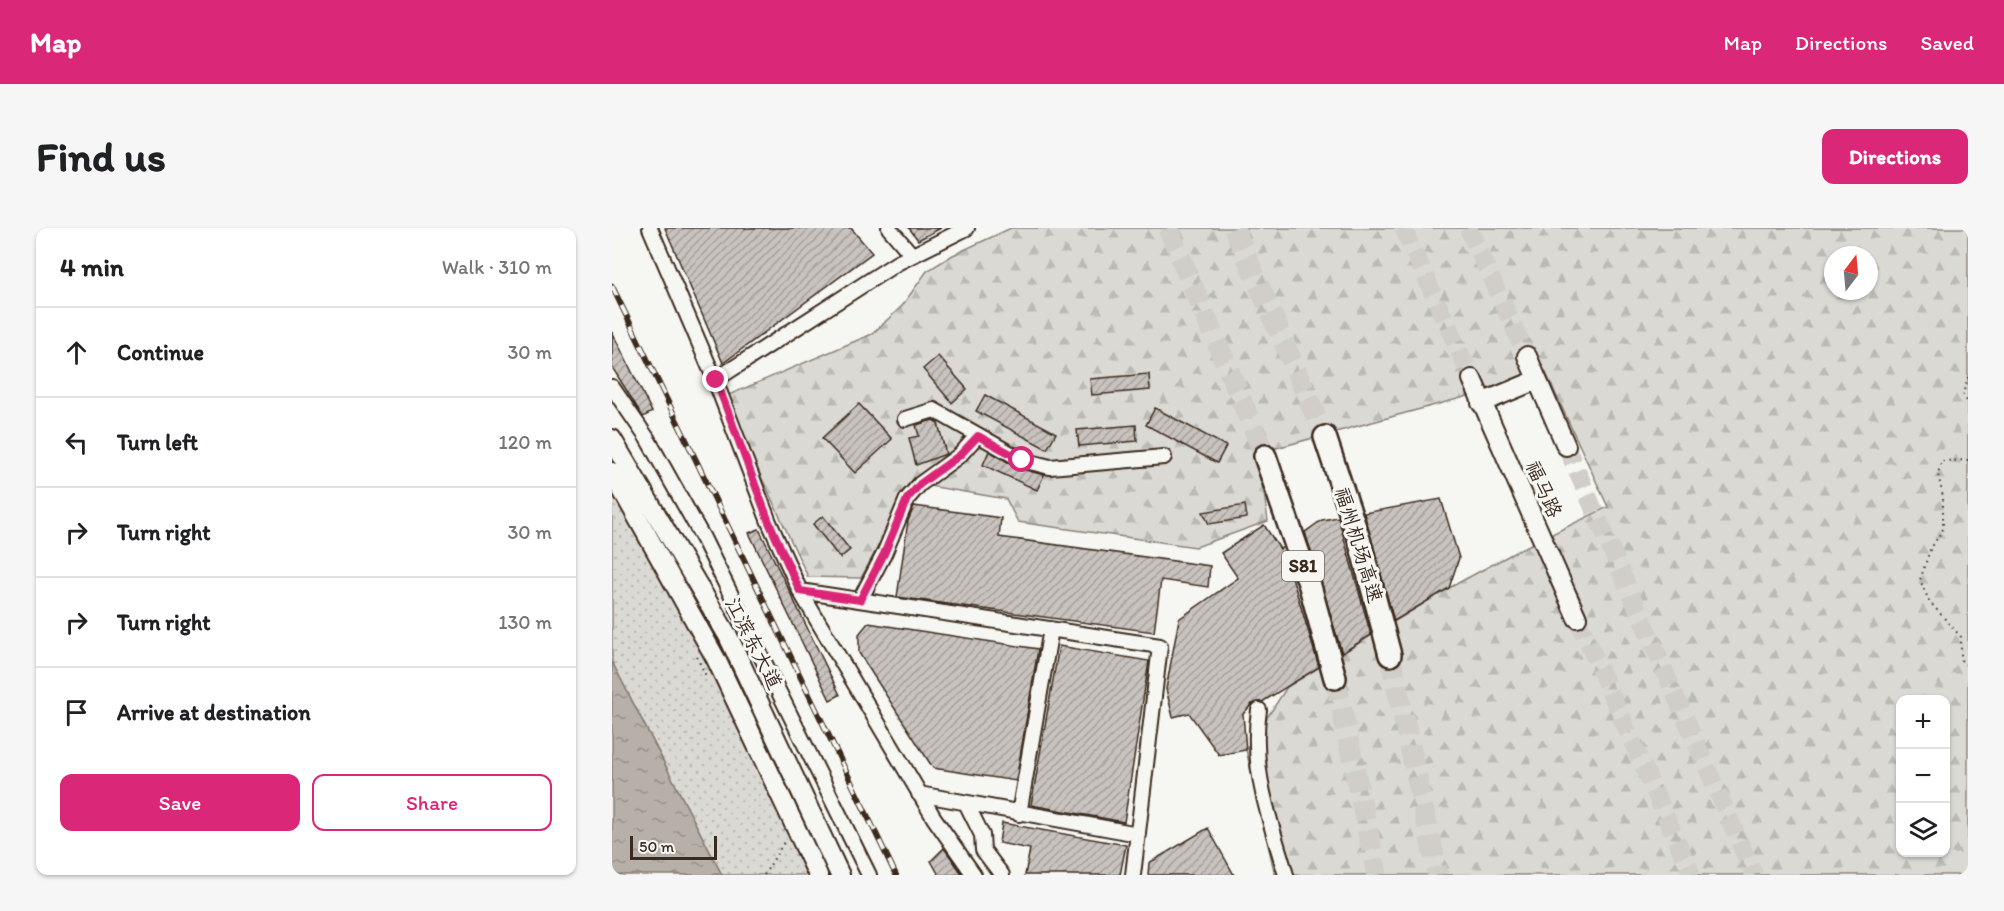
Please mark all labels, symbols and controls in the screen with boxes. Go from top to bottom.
text: Map [30,25,81,59]
text: Map [1724,30,1762,55]
text: Directions [1795,30,1887,55]
text: Saved [1920,30,1974,55]
button: Directions [1822,129,1968,184]
text: Find us [36,131,166,182]
north arrow [1824,246,1878,300]
text: 4 min [60,251,124,283]
text: Walk · 310 m [442,255,552,279]
icon: ahead [60,336,93,369]
text: Continue [117,339,204,366]
text: 30 m [507,340,552,364]
route end [702,366,728,392]
icon: left [60,426,93,459]
text: Turn left [117,429,198,456]
text: 120 m [499,430,552,454]
route start [1008,446,1034,472]
street label: 福马路 [1521,457,1568,522]
street label: 福州机场高速 [1330,484,1388,606]
icon: right [60,516,93,549]
text: Turn right [117,519,211,546]
text: 30 m [507,520,552,544]
road number: S81 [1282,551,1324,581]
street label: 江滨东大道 [721,593,787,693]
icon: right [60,606,93,639]
text: Turn right [117,609,211,636]
text: 130 m [498,610,552,634]
map controls [1896,695,1950,857]
button: + [1896,695,1950,749]
icon: arrive [60,696,93,729]
text: Arrive at destination [117,699,311,726]
button: − [1896,749,1950,803]
button: Save [60,774,300,831]
button: Share [312,774,552,831]
button: layers [1896,803,1950,857]
scale bar [630,833,717,860]
text: 50 m [639,837,674,856]

